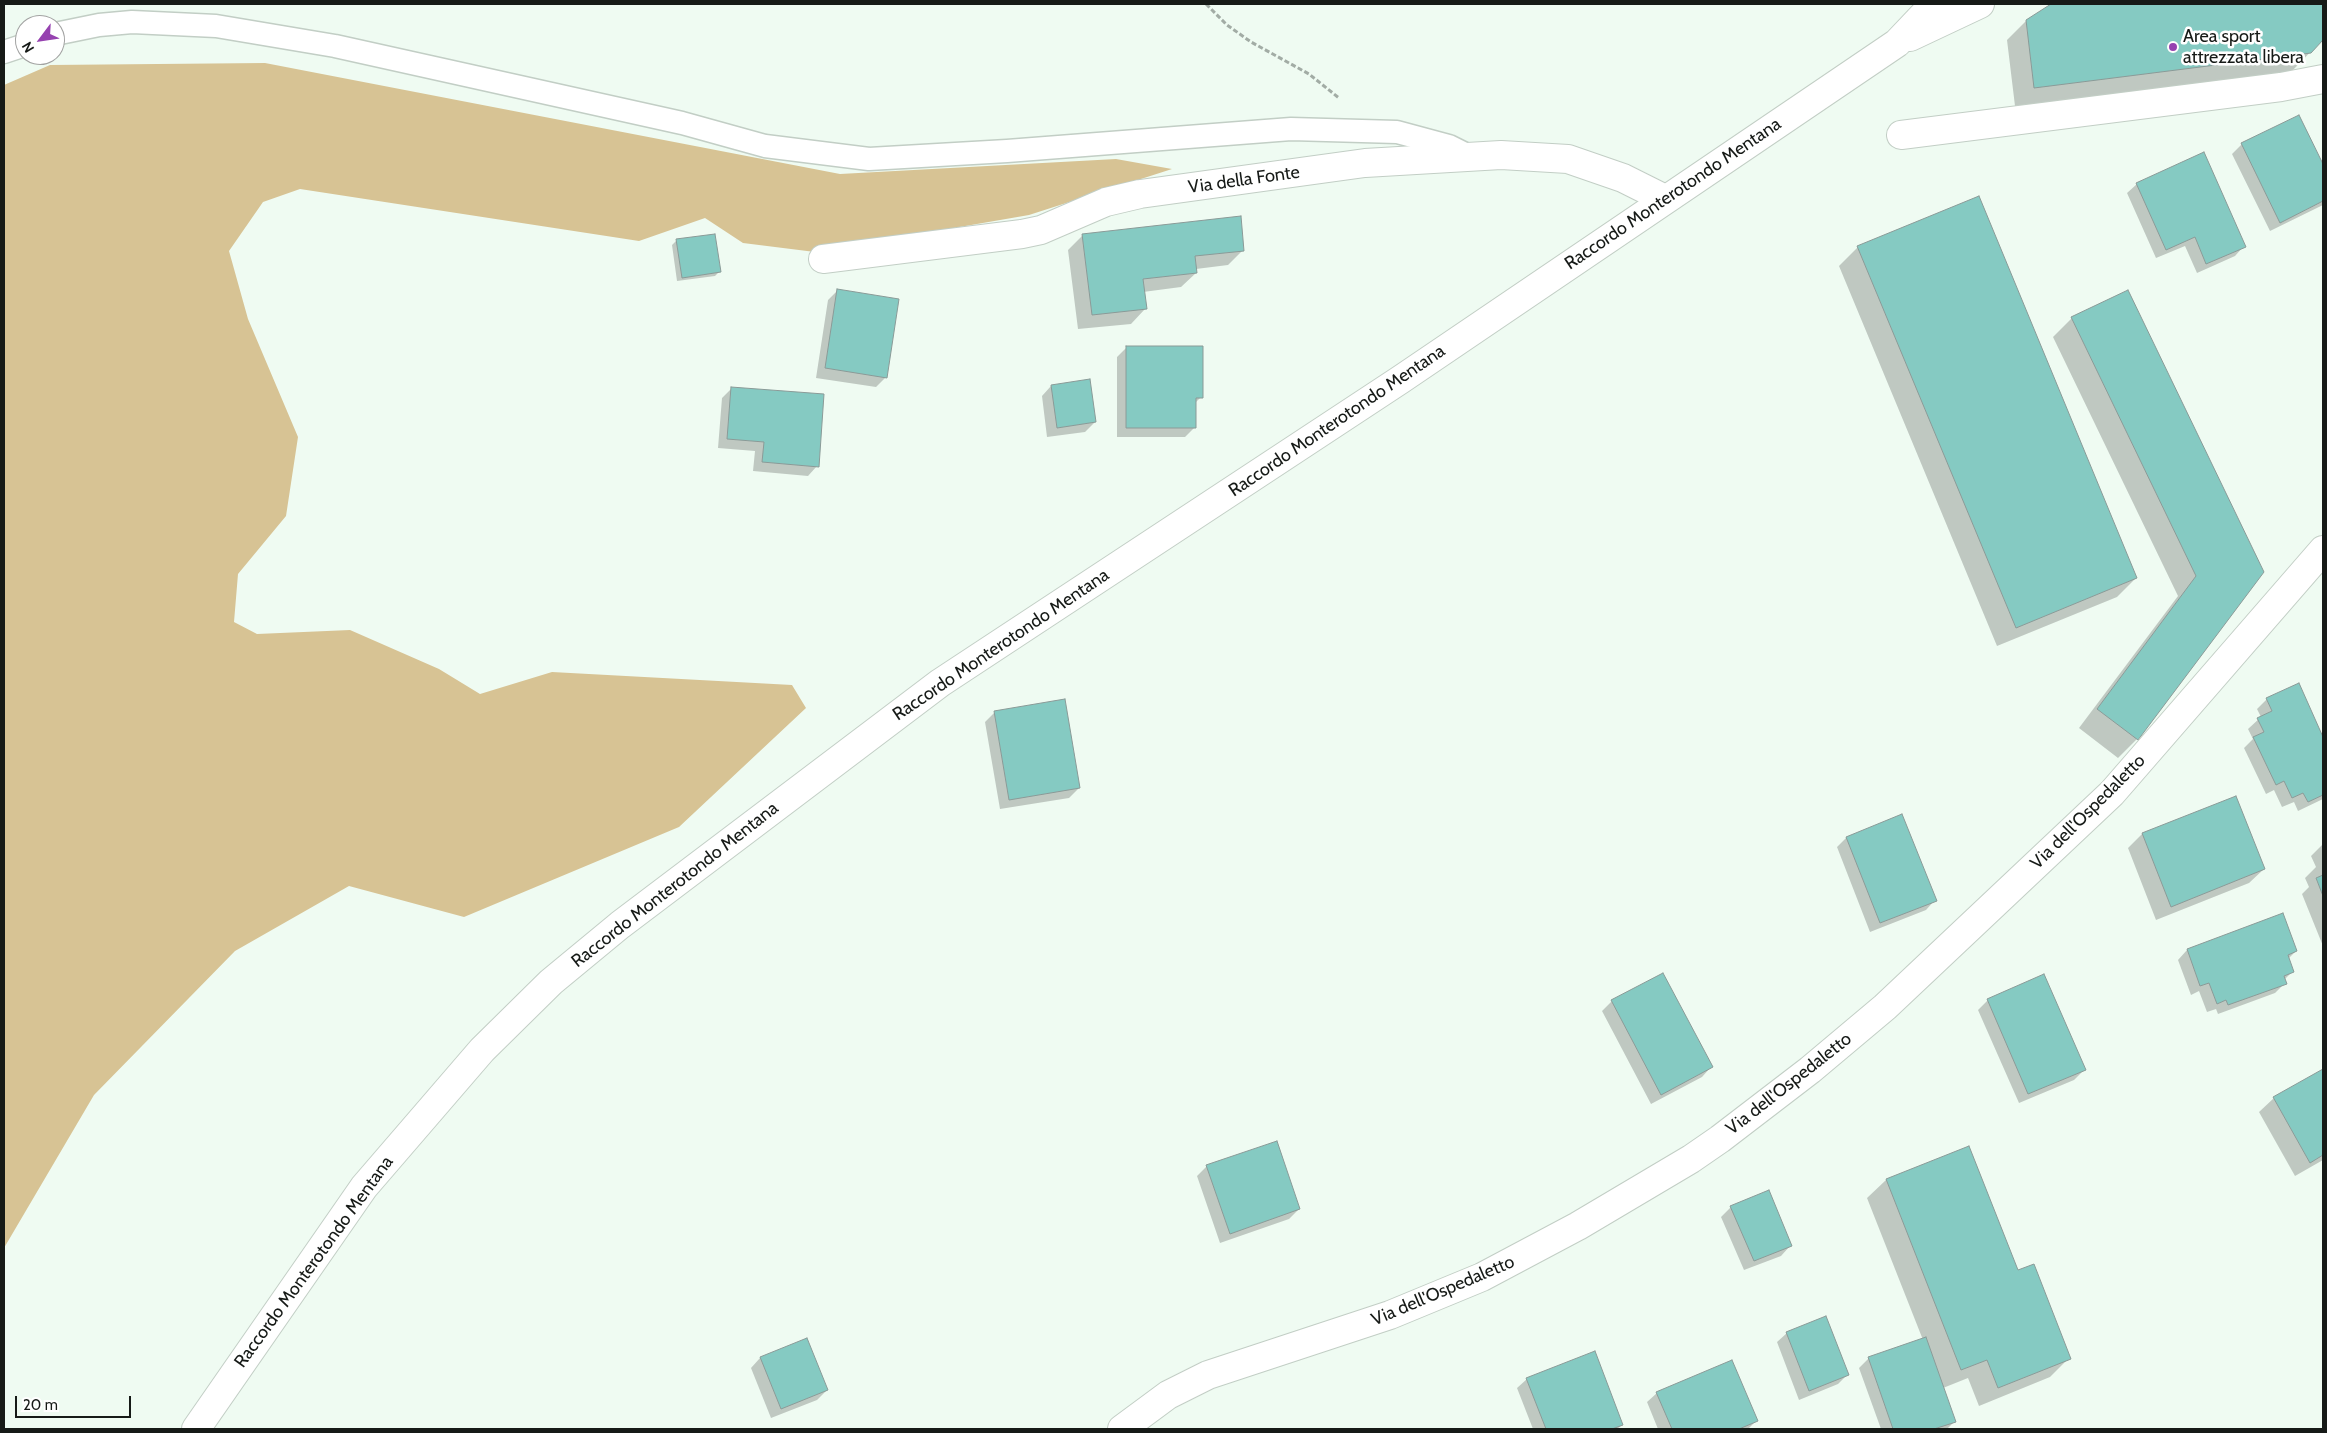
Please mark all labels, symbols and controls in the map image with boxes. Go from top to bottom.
north arrow [15,15,65,65]
place label: Area sport attrezzata libera [2183,26,2304,68]
text: N [18,38,38,56]
marker: Area sport attrezzata libera [2167,41,2179,53]
street label: Raccordo Monterotondo Mentana [1561,113,1785,275]
street label: Via della Fonte [1187,161,1301,199]
street label: Raccordo Monterotondo Mentana [1225,340,1449,502]
street label: Raccordo Monterotondo Mentana [889,564,1113,726]
street label: Via dell'Ospedaletto [2026,750,2150,874]
street label: Raccordo Monterotondo Mentana [567,798,783,972]
street label: Via dell'Ospedaletto [1722,1028,1856,1140]
street label: Raccordo Monterotondo Mentana [230,1152,398,1372]
street label: Via dell'Ospedaletto [1368,1251,1518,1331]
scale bar [18,1386,134,1418]
text: 20 m [23,1396,58,1414]

